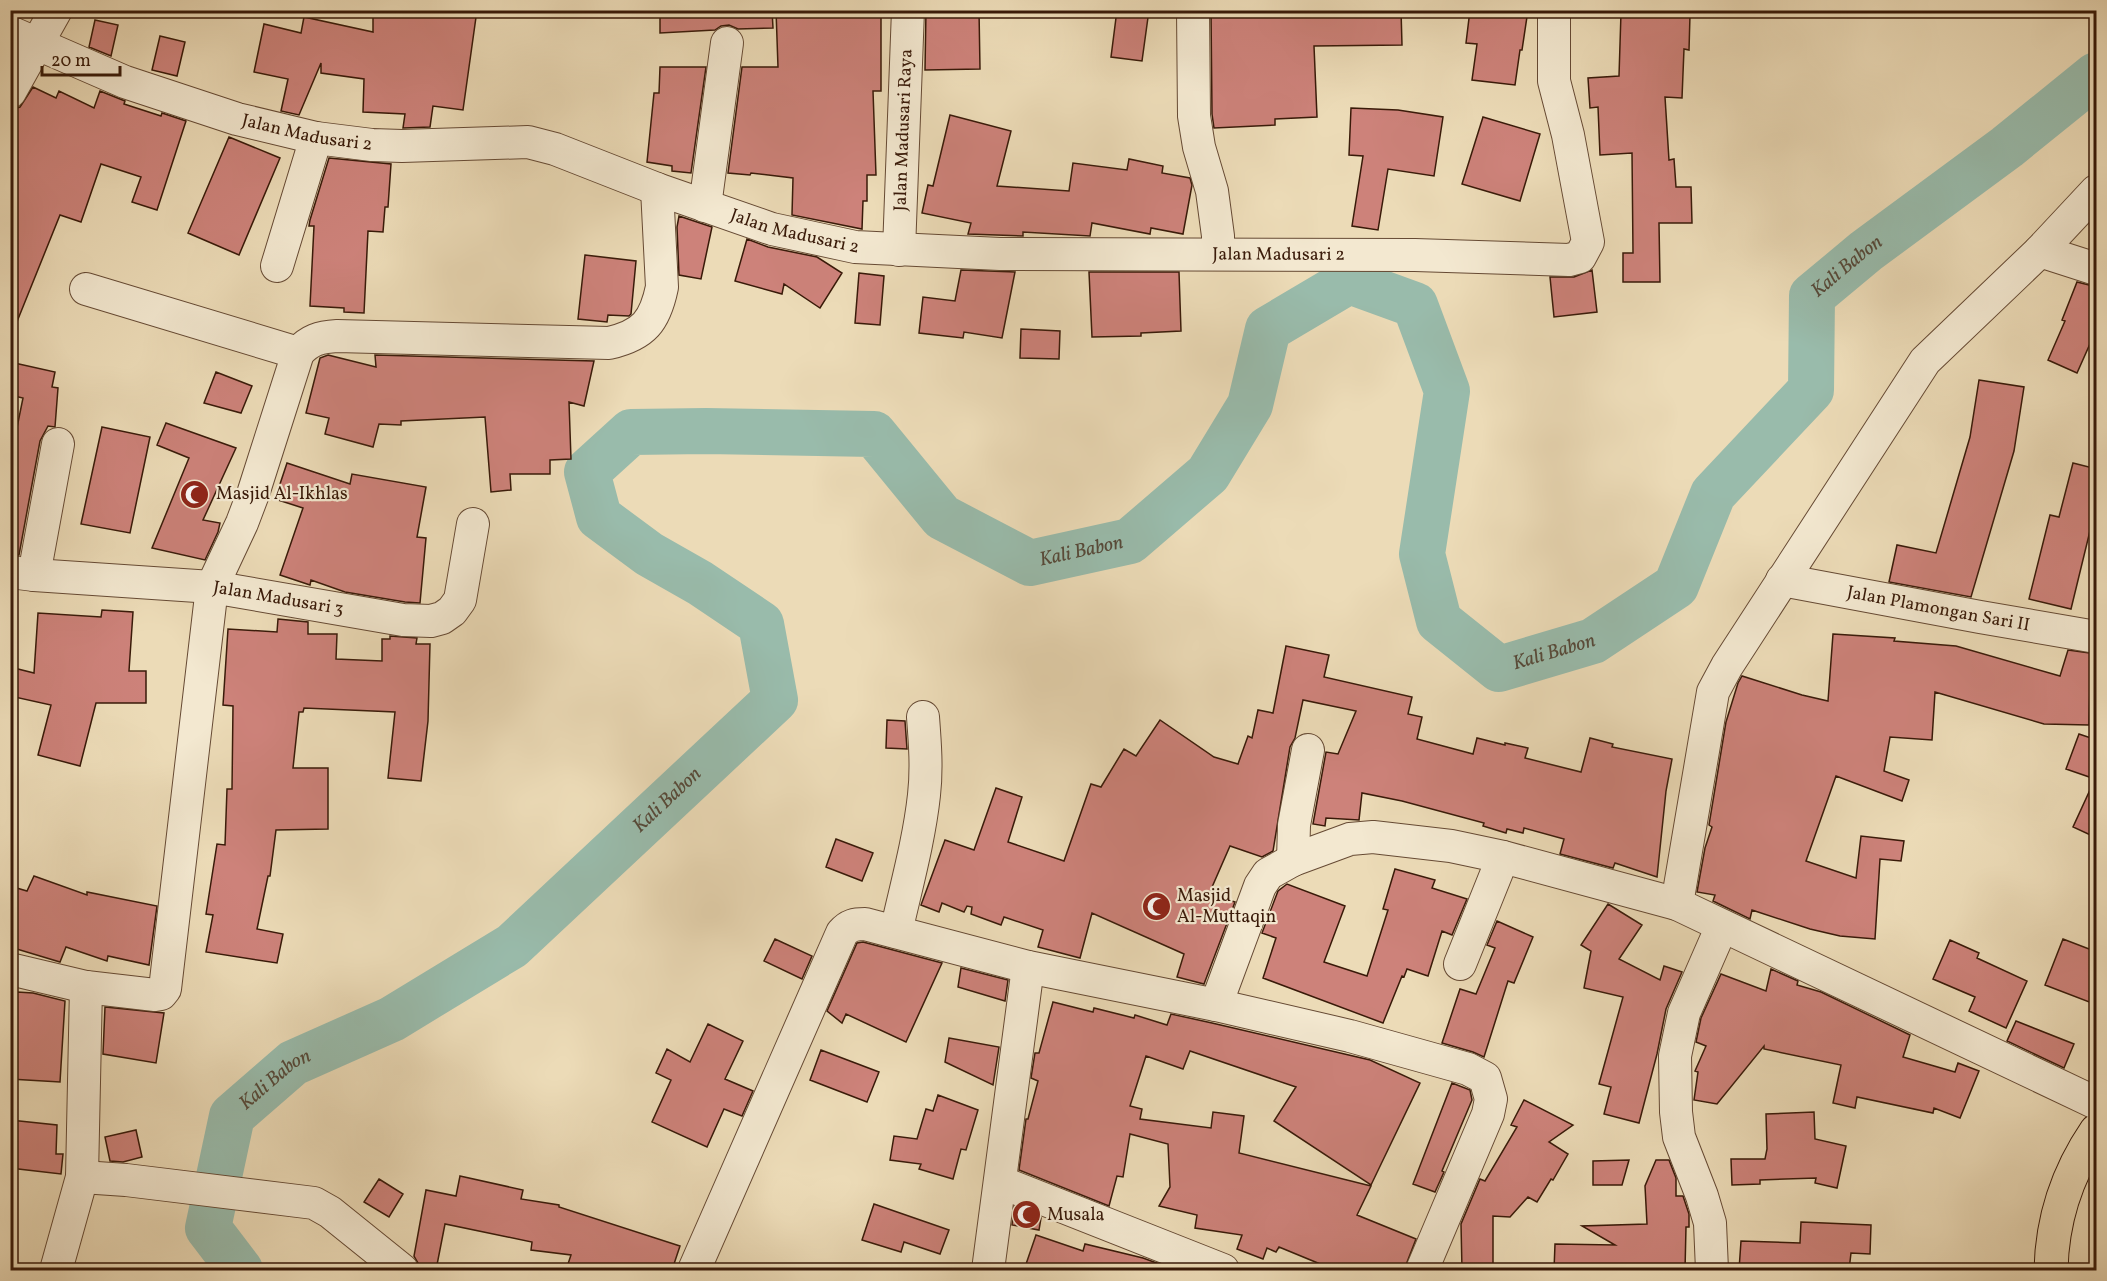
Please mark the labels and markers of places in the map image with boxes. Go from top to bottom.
mosque icon: Masjid Al-Ikhlas [179,478,211,510]
place label: Masjid Al-Ikhlas [216,482,348,507]
place label: Masjid Al-Muttaqin [1177,884,1276,930]
mosque icon: Masjid Al-Muttaqin [1140,890,1172,922]
mosque icon: Musala [1010,1199,1042,1231]
place label: Musala [1047,1203,1105,1228]

